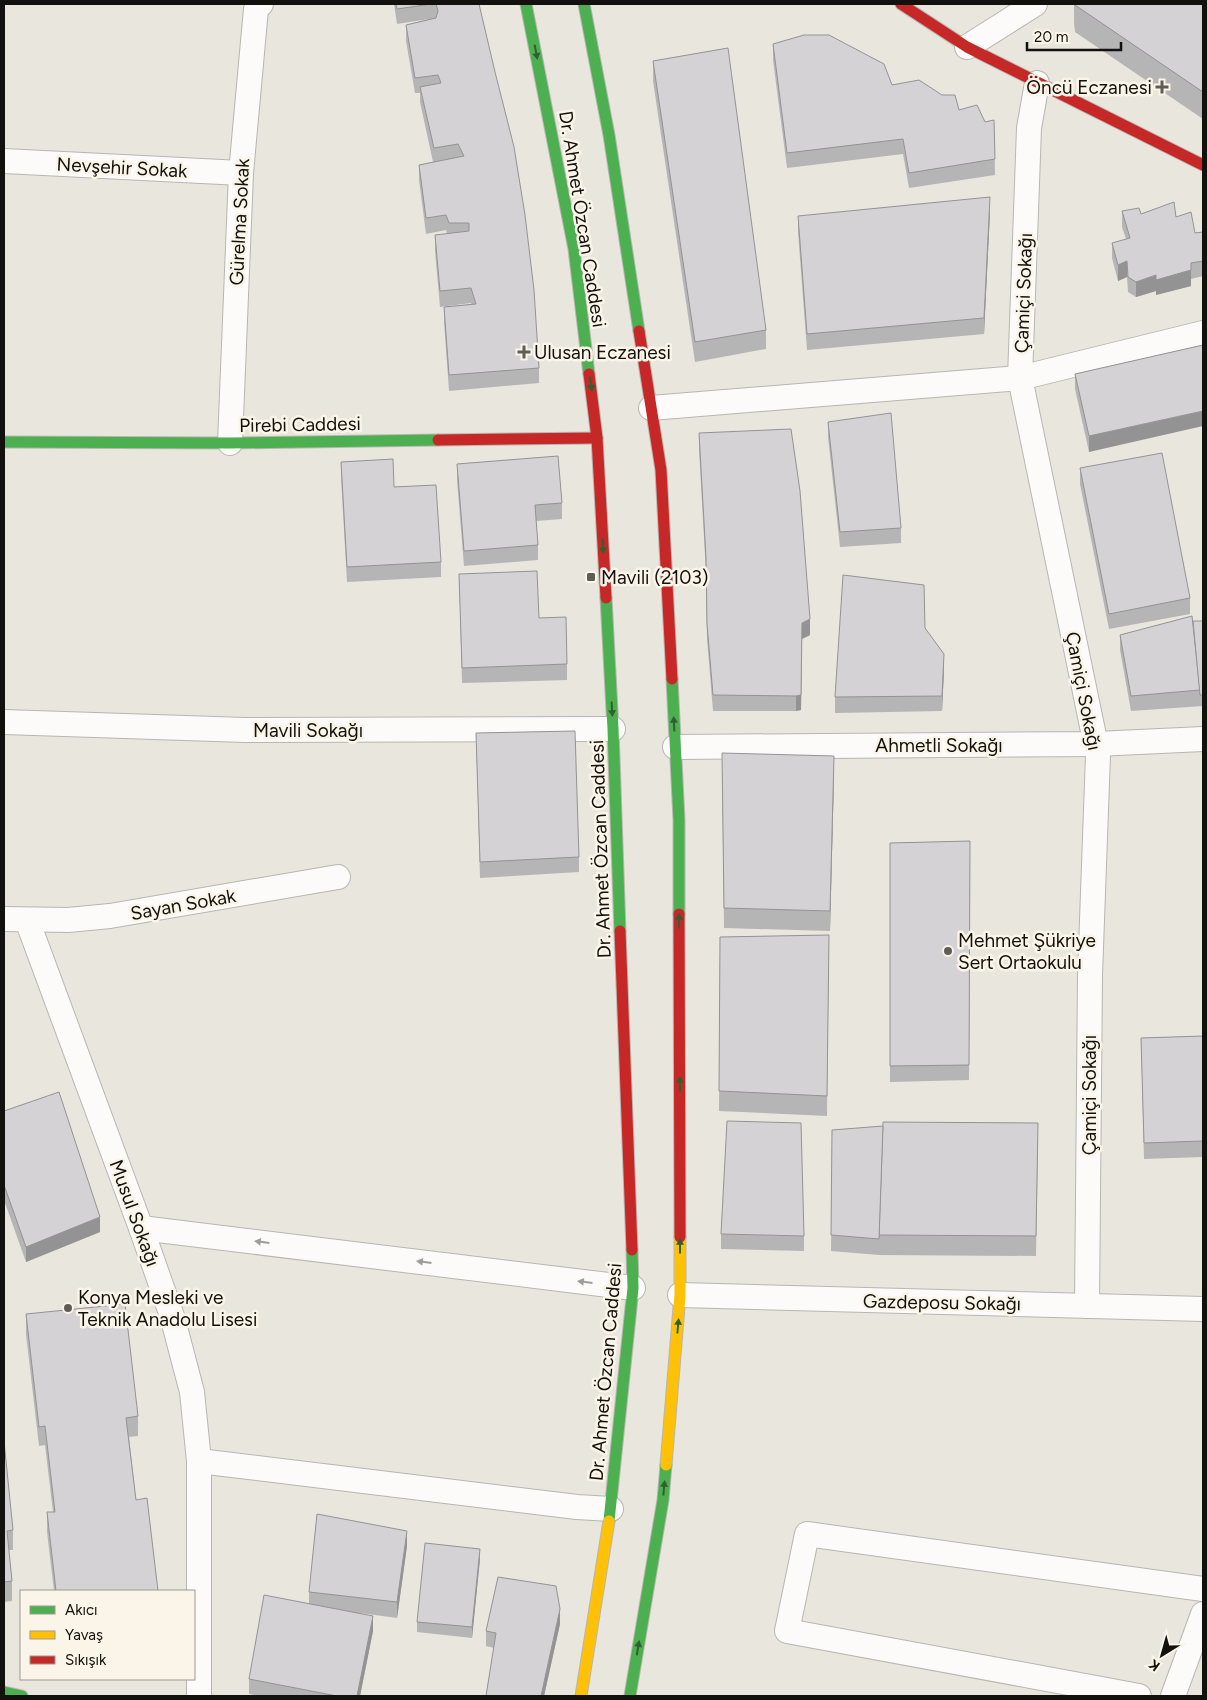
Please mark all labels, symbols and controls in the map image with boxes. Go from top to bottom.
scale bar [1027,20,1121,52]
text: 20 m [1034,28,1068,46]
one-way arrow [532,44,540,60]
place label: Öncü Eczanesi [1026,76,1152,99]
marker: Öncü Eczanesi [1156,81,1168,93]
street label: Dr. Ahmet Özcan Caddesi [554,109,611,329]
street label: Nevşehir Sokak [56,153,189,182]
street label: Gürelma Sokak [225,157,254,286]
street label: Çamiçi Sokağı [1010,233,1037,354]
place label: Ulusan Eczanesi [534,341,671,364]
marker: Ulusan Eczanesi [518,346,530,358]
one-way arrow [587,377,595,393]
street label: Pirebi Caddesi [239,412,361,437]
one-way arrow [600,539,608,555]
place label: Mavili (2103) [601,566,709,589]
marker: Mavili (2103) [585,571,597,583]
street label: Çamiçi Sokağı [1061,630,1106,752]
one-way arrow [609,701,617,717]
one-way arrow [669,716,677,732]
street label: Mavili Sokağı [253,719,363,742]
street label: Ahmetli Sokağı [875,734,1003,757]
street label: Dr. Ahmet Özcan Caddesi [585,739,616,959]
street label: Sayan Sokak [129,884,238,925]
one-way arrow [675,913,683,929]
place label: Mehmet Şükriye Sert Ortaokulu [958,929,1096,974]
marker: Mehmet Şükriye Sert Ortaokulu [942,945,954,957]
street label: Çamiçi Sokağı [1078,1035,1101,1155]
one-way arrow [676,1076,684,1092]
street label: Musul Sokağı [105,1157,164,1270]
one-way arrow [254,1238,270,1246]
one-way arrow [676,1238,684,1254]
one-way arrow [415,1258,431,1266]
street label: Dr. Ahmet Özcan Caddesi [585,1262,626,1482]
one-way arrow [577,1278,593,1286]
place label: Konya Mesleki ve Teknik Anadolu Lisesi [78,1286,257,1331]
street label: Gazdeposu Sokağı [863,1290,1021,1315]
marker: Konya Mesleki ve Teknik Anadolu Lisesi [62,1302,74,1314]
one-way arrow [674,1318,682,1334]
one-way arrow [660,1479,668,1495]
legend [20,1590,195,1680]
text: Akıcı [65,1601,98,1619]
text: Yavaş [65,1626,103,1644]
north arrow [1137,1630,1187,1680]
one-way arrow [635,1640,643,1656]
text: Sıkışık [65,1651,107,1669]
text: K [1145,1655,1163,1675]

